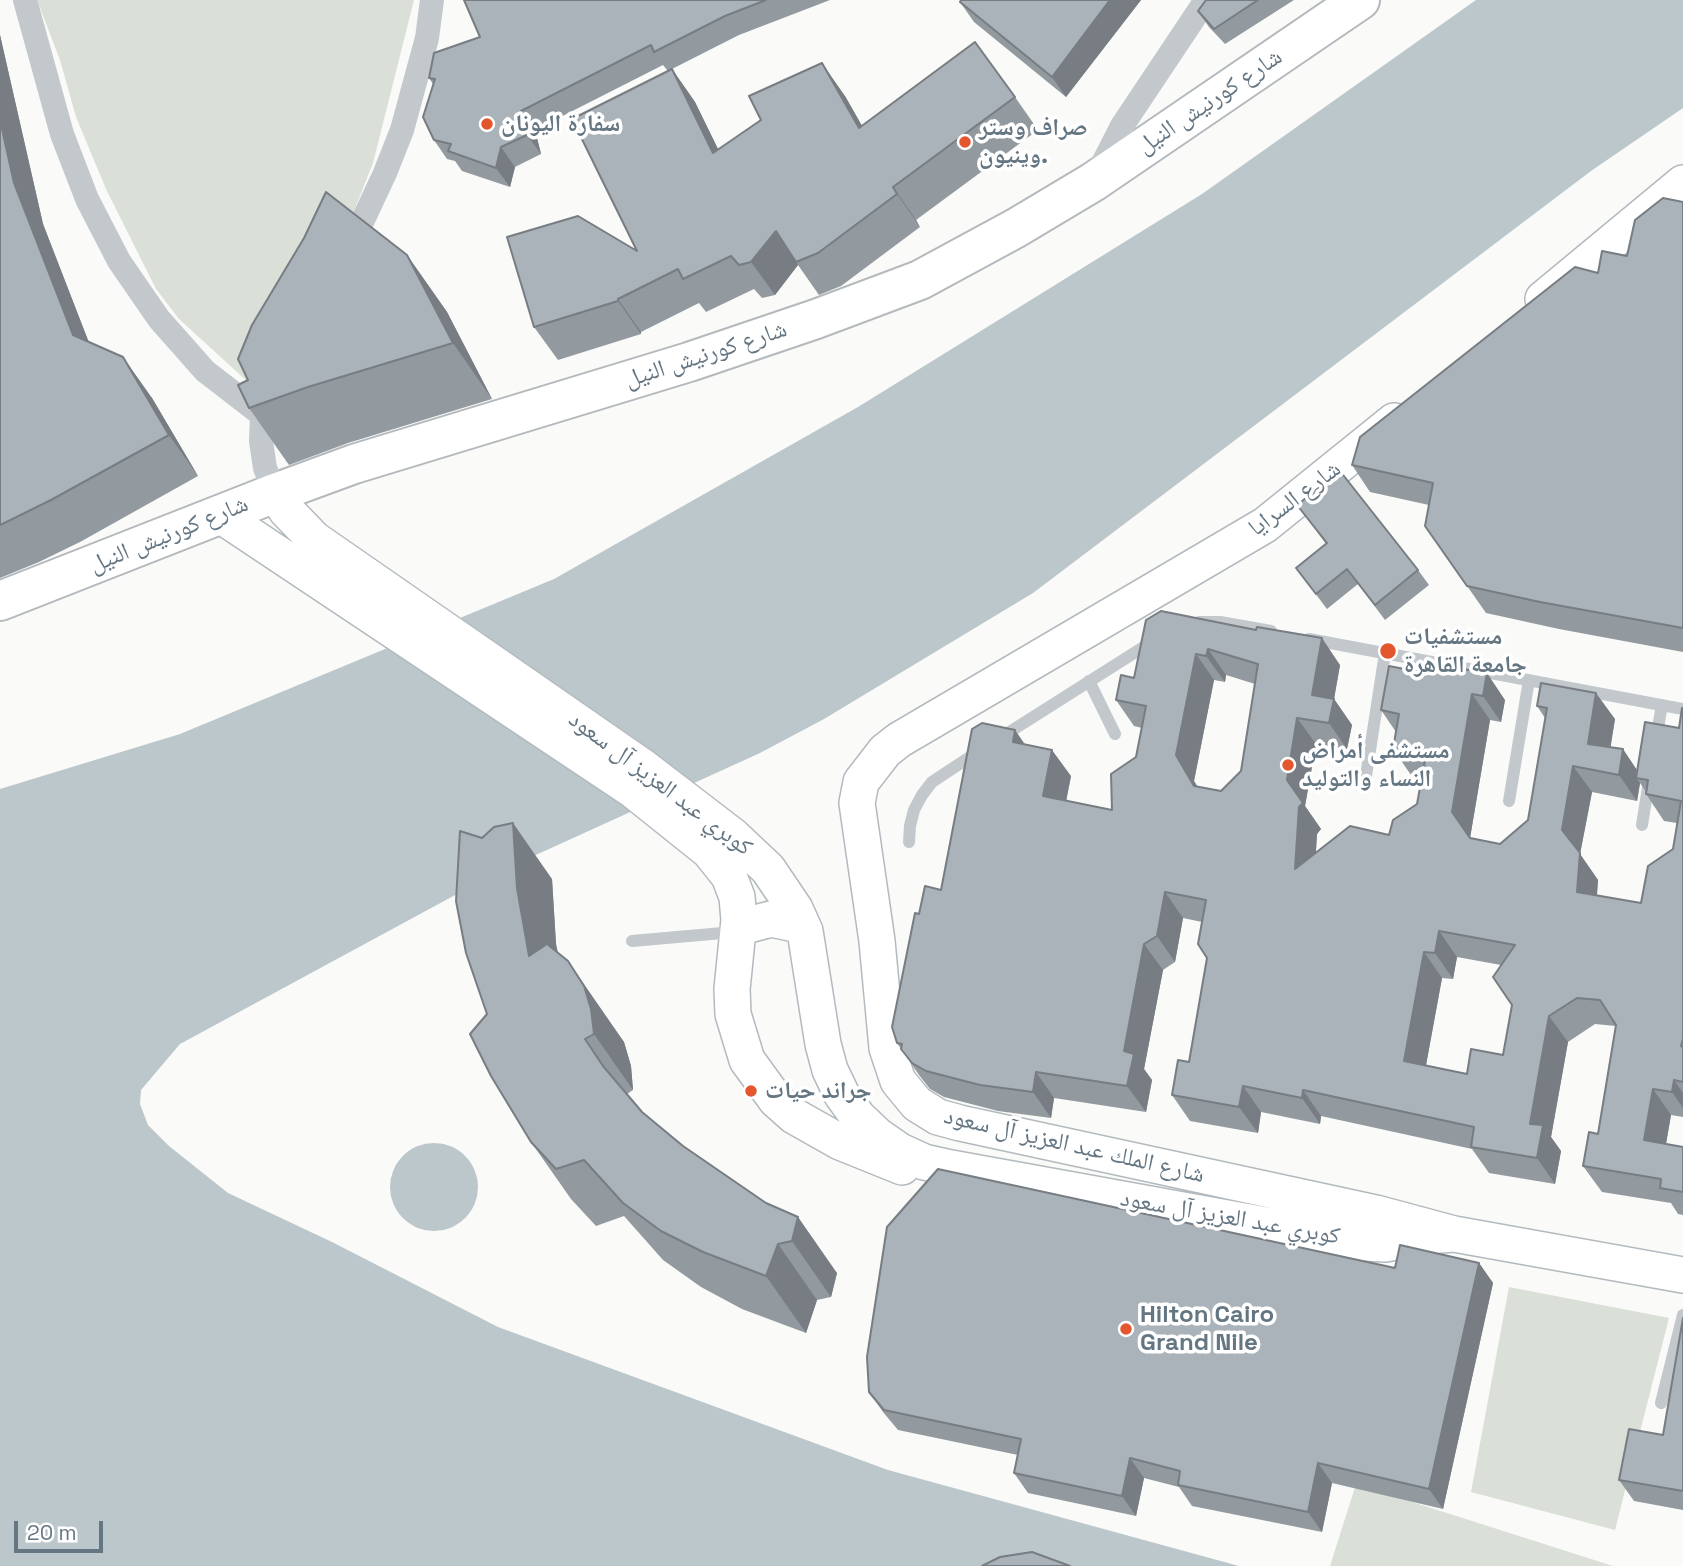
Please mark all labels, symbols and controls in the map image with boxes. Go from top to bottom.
street label: شارع كورنيش النيل [1132,43,1288,161]
place label: سفارة اليونان [501,110,620,138]
place label: صراف وستر وينيون. [979,114,1088,170]
marker: سفارة اليونان [479,116,495,132]
marker: صراف وستر وينيون. [957,134,973,150]
street label: شارع كورنيش النيل [621,315,791,395]
street label: شارع السرايا [1243,455,1347,543]
street label: شارع كورنيش النيل [85,490,253,580]
place label: مستشفيات جامعة القاهرة [1404,623,1527,679]
marker: مستشفيات جامعة القاهرة [1378,641,1398,661]
street label: كوبري عبد العزيز آل سعود [562,705,758,863]
place label: مستشفى أمراض النساء والتوليد [1302,737,1450,793]
marker: مستشفى أمراض النساء والتوليد [1280,757,1296,773]
place label: جراند حيات [765,1077,872,1105]
marker: جراند حيات [743,1083,759,1099]
street label: شارع الملك عبد العزيز آل سعود [941,1102,1207,1190]
street label: كوبري عبد العزيز آل سعود [1118,1184,1342,1252]
place label: Hilton Cairo Grand Nile [1140,1301,1274,1357]
marker: Hilton Cairo Grand Nile [1118,1321,1134,1337]
scale bar [18,1506,107,1550]
text: 20 m [27,1519,77,1546]

